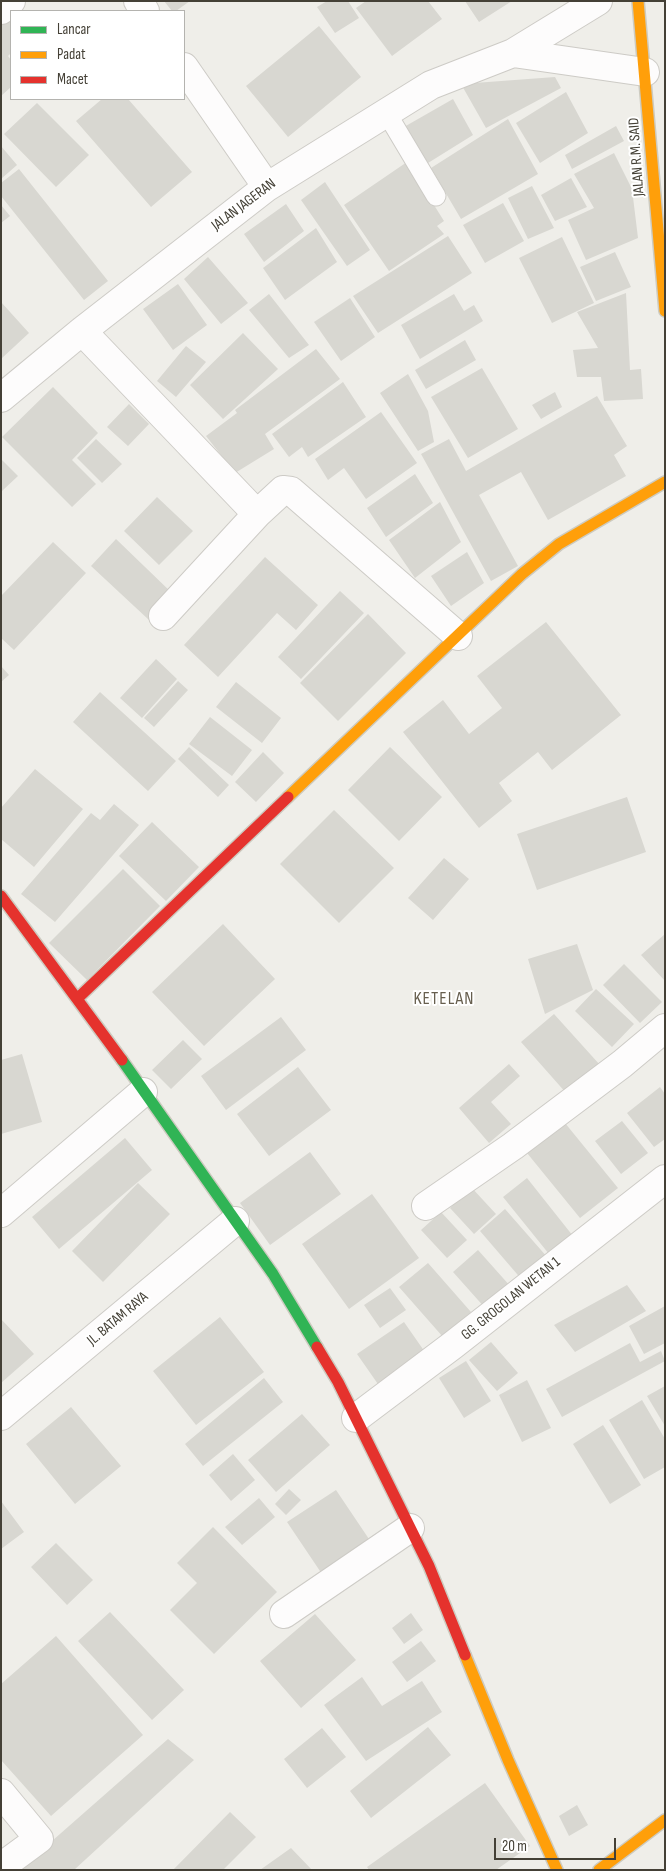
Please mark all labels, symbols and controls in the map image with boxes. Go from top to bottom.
legend [10,10,185,100]
text: Lancar [57,20,91,39]
text: Padat [57,45,86,64]
text: Macet [57,70,88,89]
street label: JALAN R.M. SAID [625,117,649,197]
street label: JALAN JAGERAN [208,175,280,235]
district label: KETELAN [413,988,475,1010]
street label: GG. GROGOLAN WETAN 1 [458,1254,564,1344]
street label: JL. BATAM RAYA [84,1288,152,1350]
scale bar [496,1828,618,1860]
text: 20 m [502,1837,527,1856]

